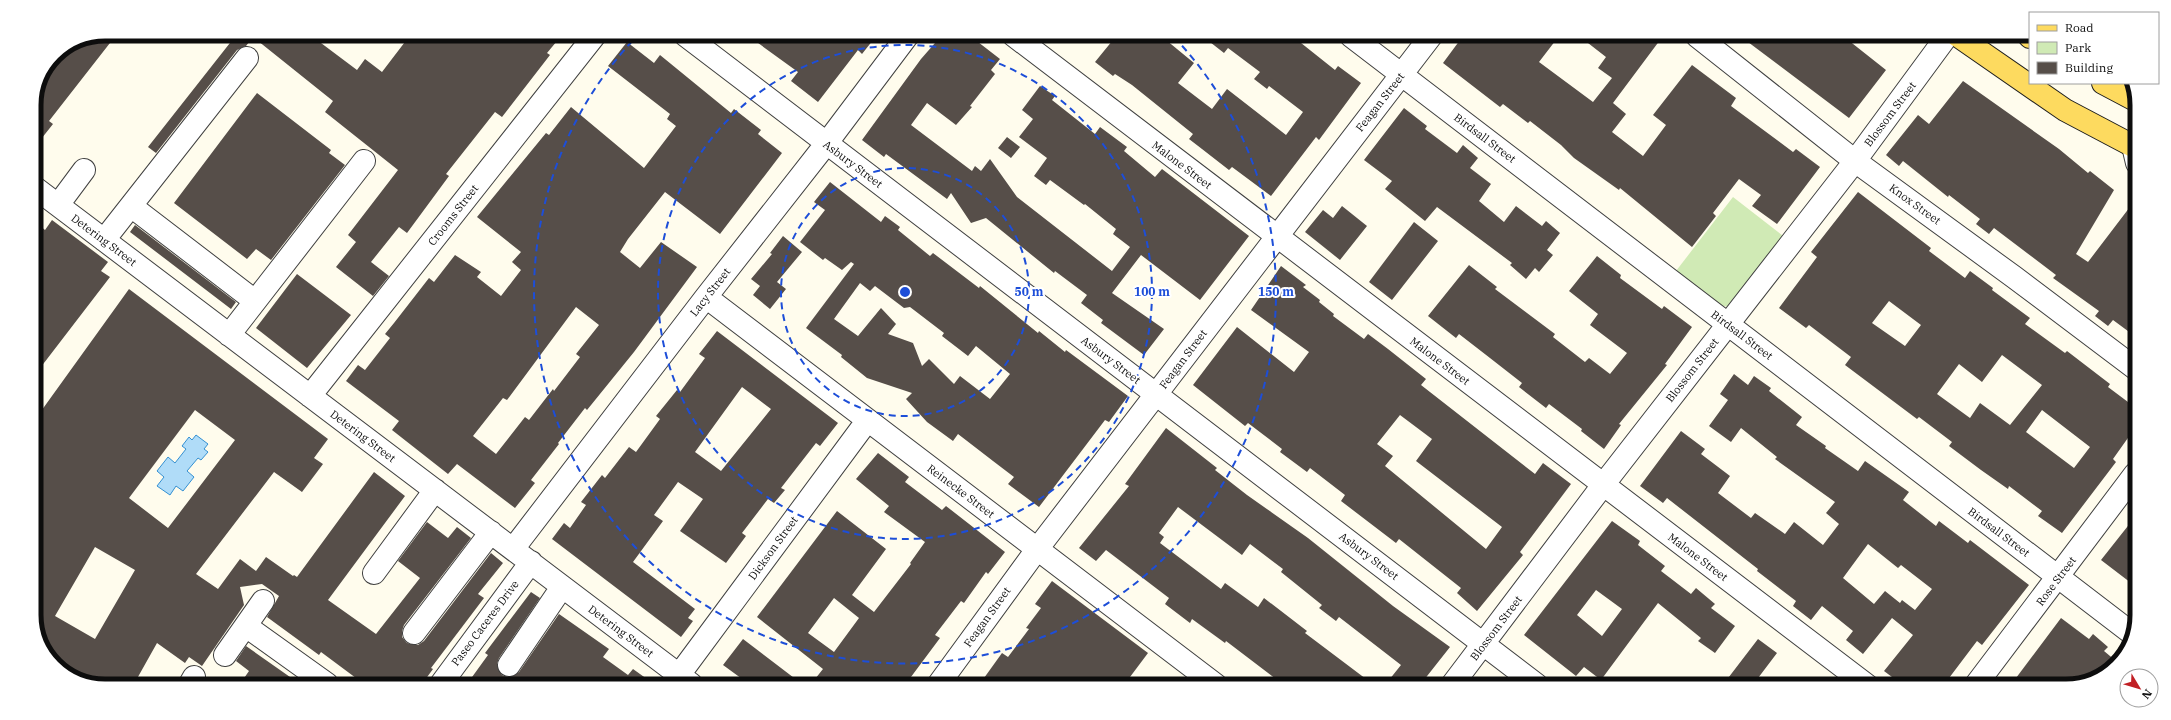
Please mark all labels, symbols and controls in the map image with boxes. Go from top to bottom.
legend [2029,12,2159,84]
text: Road [2065,20,2094,35]
text: Park [2065,40,2091,55]
text: Building [2065,60,2113,75]
street label: Feagan Street [1353,70,1407,134]
street label: Blossom Street [1861,79,1919,149]
street label: Birdsall Street [1451,110,1519,166]
street label: Asbury Street [820,137,886,191]
street label: Malone Street [1149,138,1215,192]
street label: Knox Street [1886,181,1944,227]
street label: Crooms Street [425,182,481,248]
street label: Detering Street [69,211,140,269]
street label: Lacy Street [687,265,733,319]
text: 50 m [1015,284,1044,299]
text: 100 m [1134,284,1170,299]
text: 150 m [1258,284,1294,299]
centre of rings [898,285,912,299]
street label: Birdsall Street [1708,307,1776,363]
street label: Feagan Street [1156,326,1210,392]
street label: Asbury Street [1078,333,1144,387]
street label: Malone Street [1407,334,1473,388]
street label: Blossom Street [1663,335,1721,405]
street label: Detering Street [328,407,399,465]
street label: Reinecke Street [925,461,998,521]
street label: Birdsall Street [1965,504,2033,560]
street label: Dickson Street [745,513,801,583]
street label: Asbury Street [1336,529,1402,583]
street label: Malone Street [1665,530,1731,584]
street label: Rose Street [2033,553,2079,608]
street label: Paseo Caceres Drive [448,577,522,669]
street label: Feagan Street [961,584,1014,650]
street label: Blossom Street [1467,593,1525,663]
street label: Detering Street [586,602,657,660]
north arrow [2119,668,2159,708]
text: N [2139,686,2155,702]

